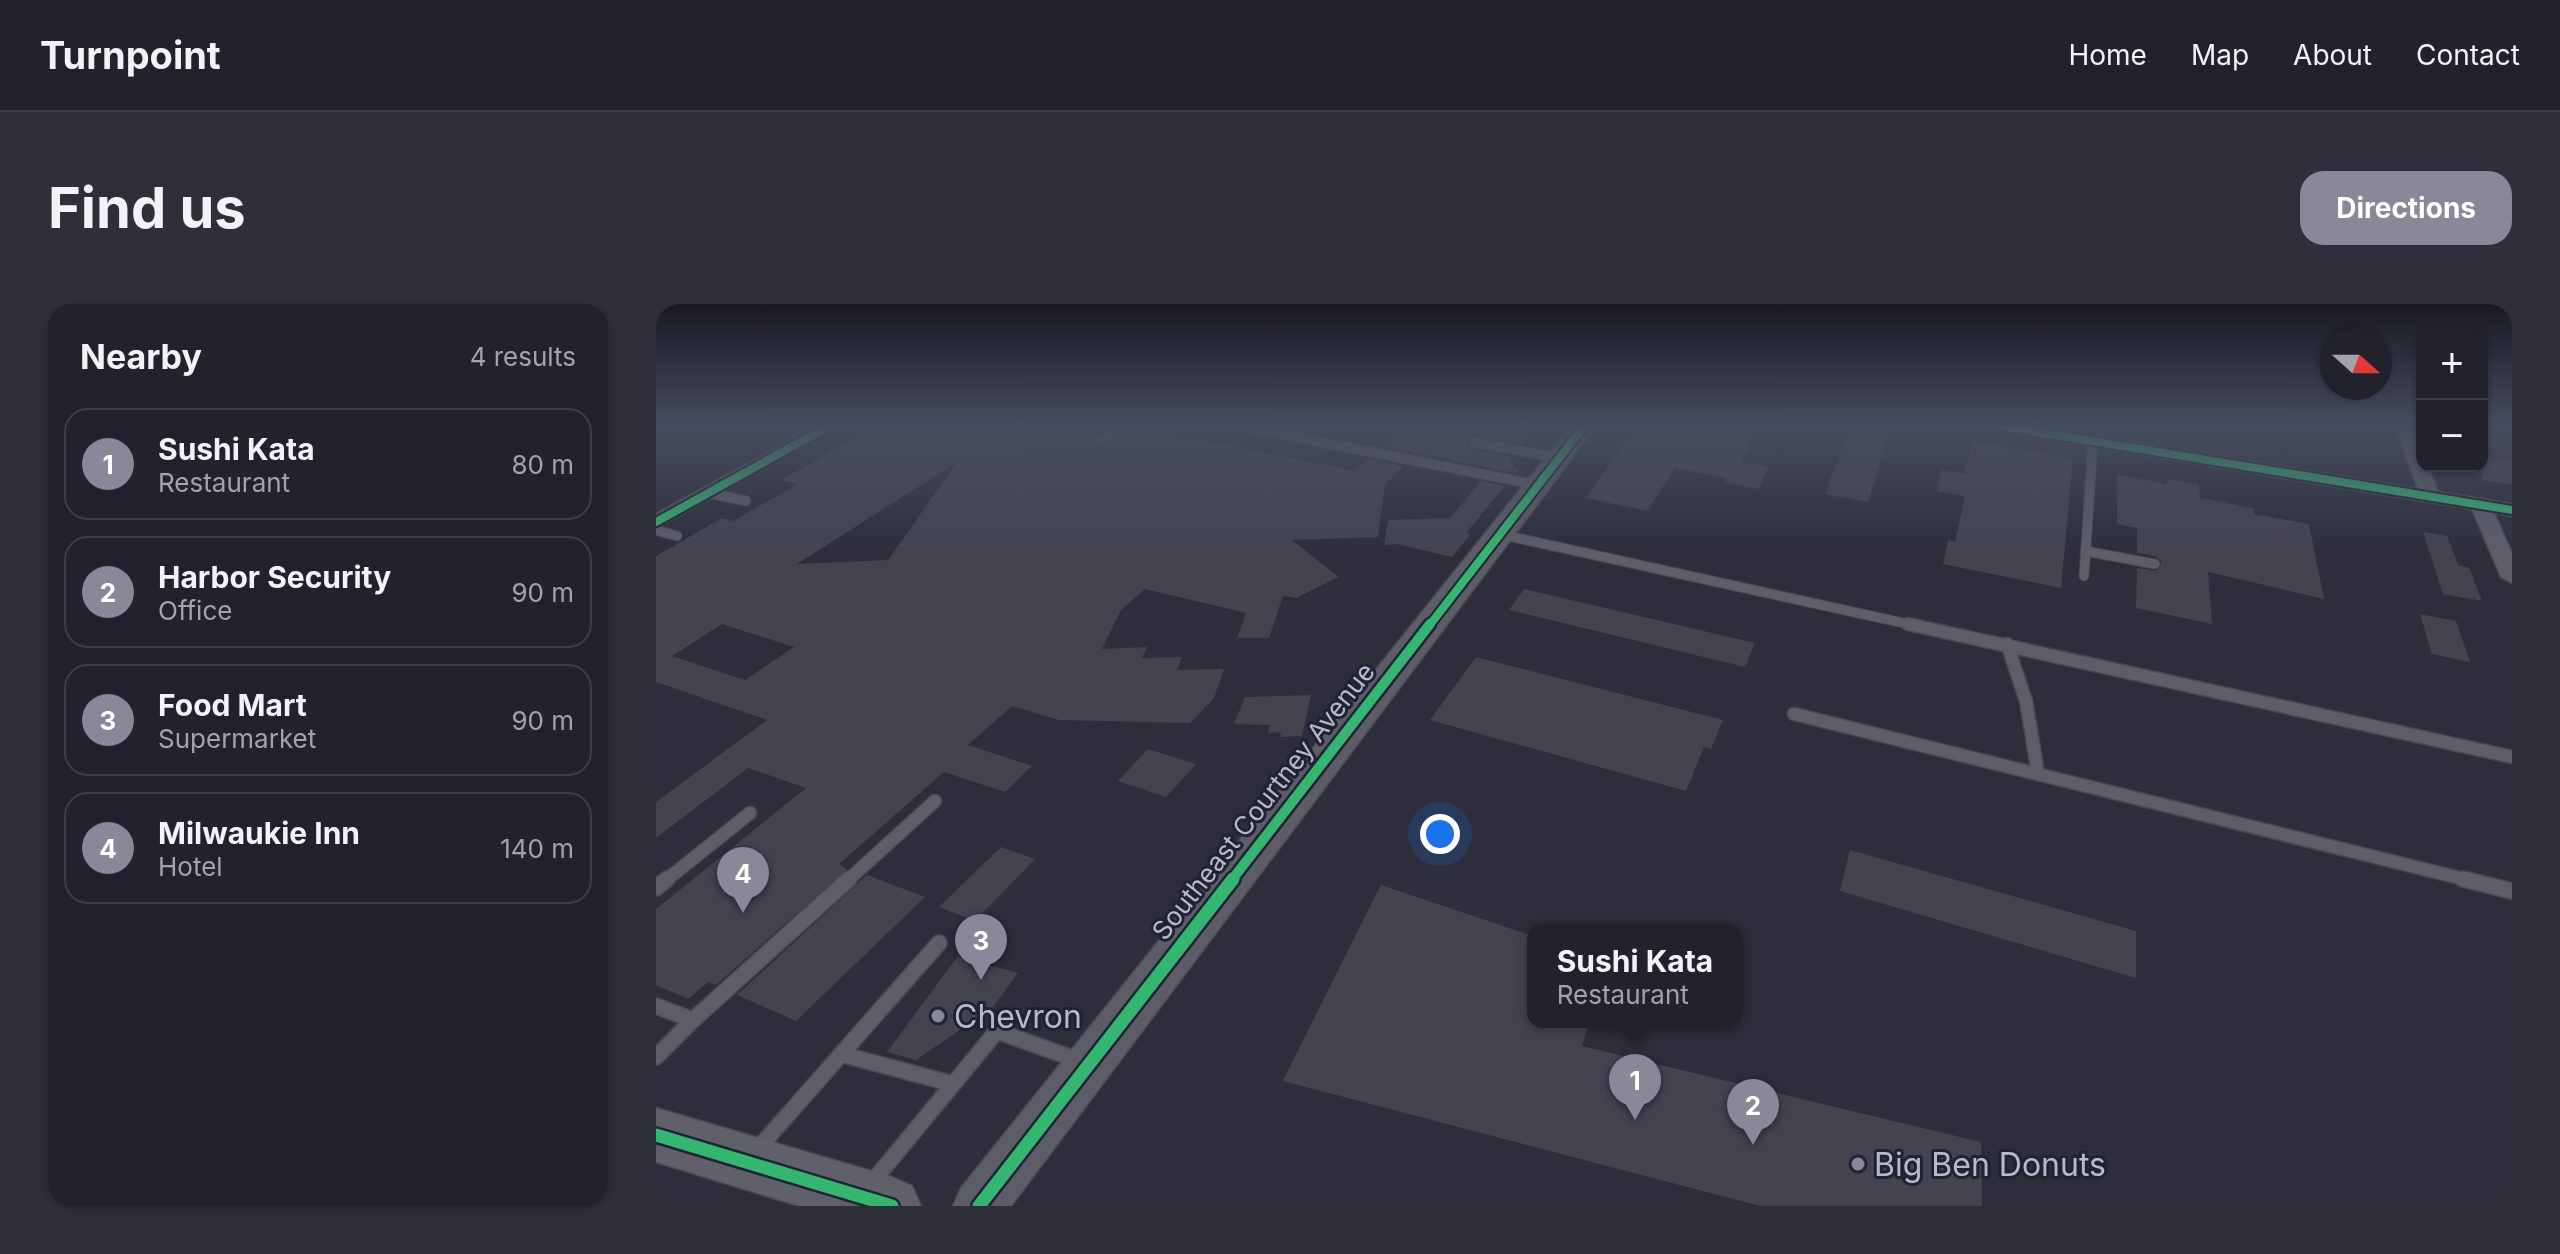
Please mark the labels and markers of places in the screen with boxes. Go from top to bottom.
pin: 4 [717,847,769,913]
pin: 3 [955,914,1007,980]
place label: Chevron [954,997,1082,1036]
marker: Chevron [929,1007,947,1025]
pin: 1 [1609,1054,1661,1120]
pin: 2 [1727,1079,1779,1145]
place label: Big Ben Donuts [1874,1145,2106,1184]
marker: Big Ben Donuts [1849,1155,1867,1173]

